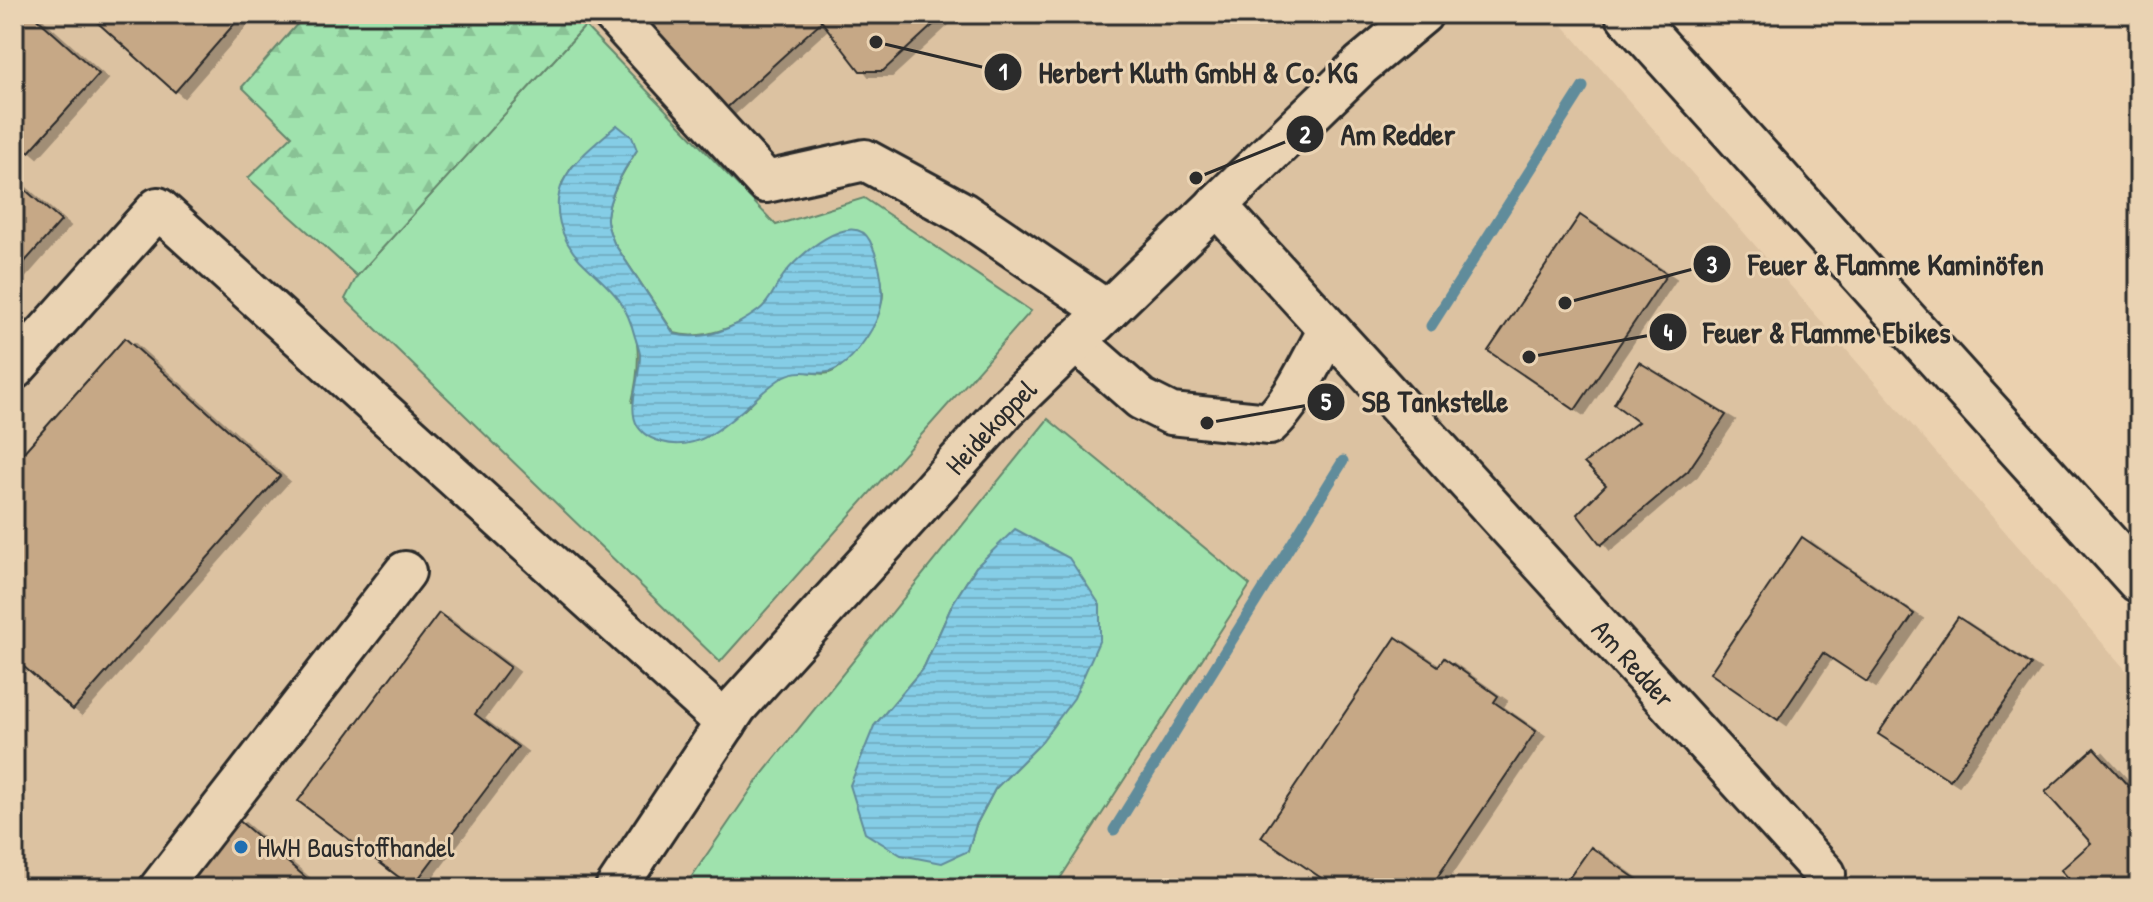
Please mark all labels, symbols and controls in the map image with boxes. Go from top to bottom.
callout: Herbert Kluth GmbH & Co. KG [983,45,1374,99]
text: Herbert Kluth GmbH & Co. KG [1039,52,1358,92]
text: 1 [999,55,1008,87]
callout: Am Redder [1285,107,1471,161]
text: Am Redder [1341,114,1456,154]
text: 2 [1299,118,1311,150]
callout: Feuer & Flamme Kaminöfen [1692,237,2060,291]
text: Feuer & Flamme Kaminöfen [1747,244,2044,284]
text: 3 [1707,248,1718,280]
callout: Feuer & Flamme Ebikes [1648,305,1967,359]
text: Feuer & Flamme Ebikes [1702,312,1951,352]
text: 4 [1664,316,1673,348]
street label: Heidekoppel [937,370,1045,483]
callout: SB Tankstelle [1306,375,1525,429]
text: SB Tankstelle [1362,381,1508,421]
text: 5 [1321,385,1332,417]
street label: Am Redder [1583,611,1684,716]
place label: HWH Baustoffhandel [257,828,455,866]
marker: HWH Baustoffhandel [232,838,250,856]

